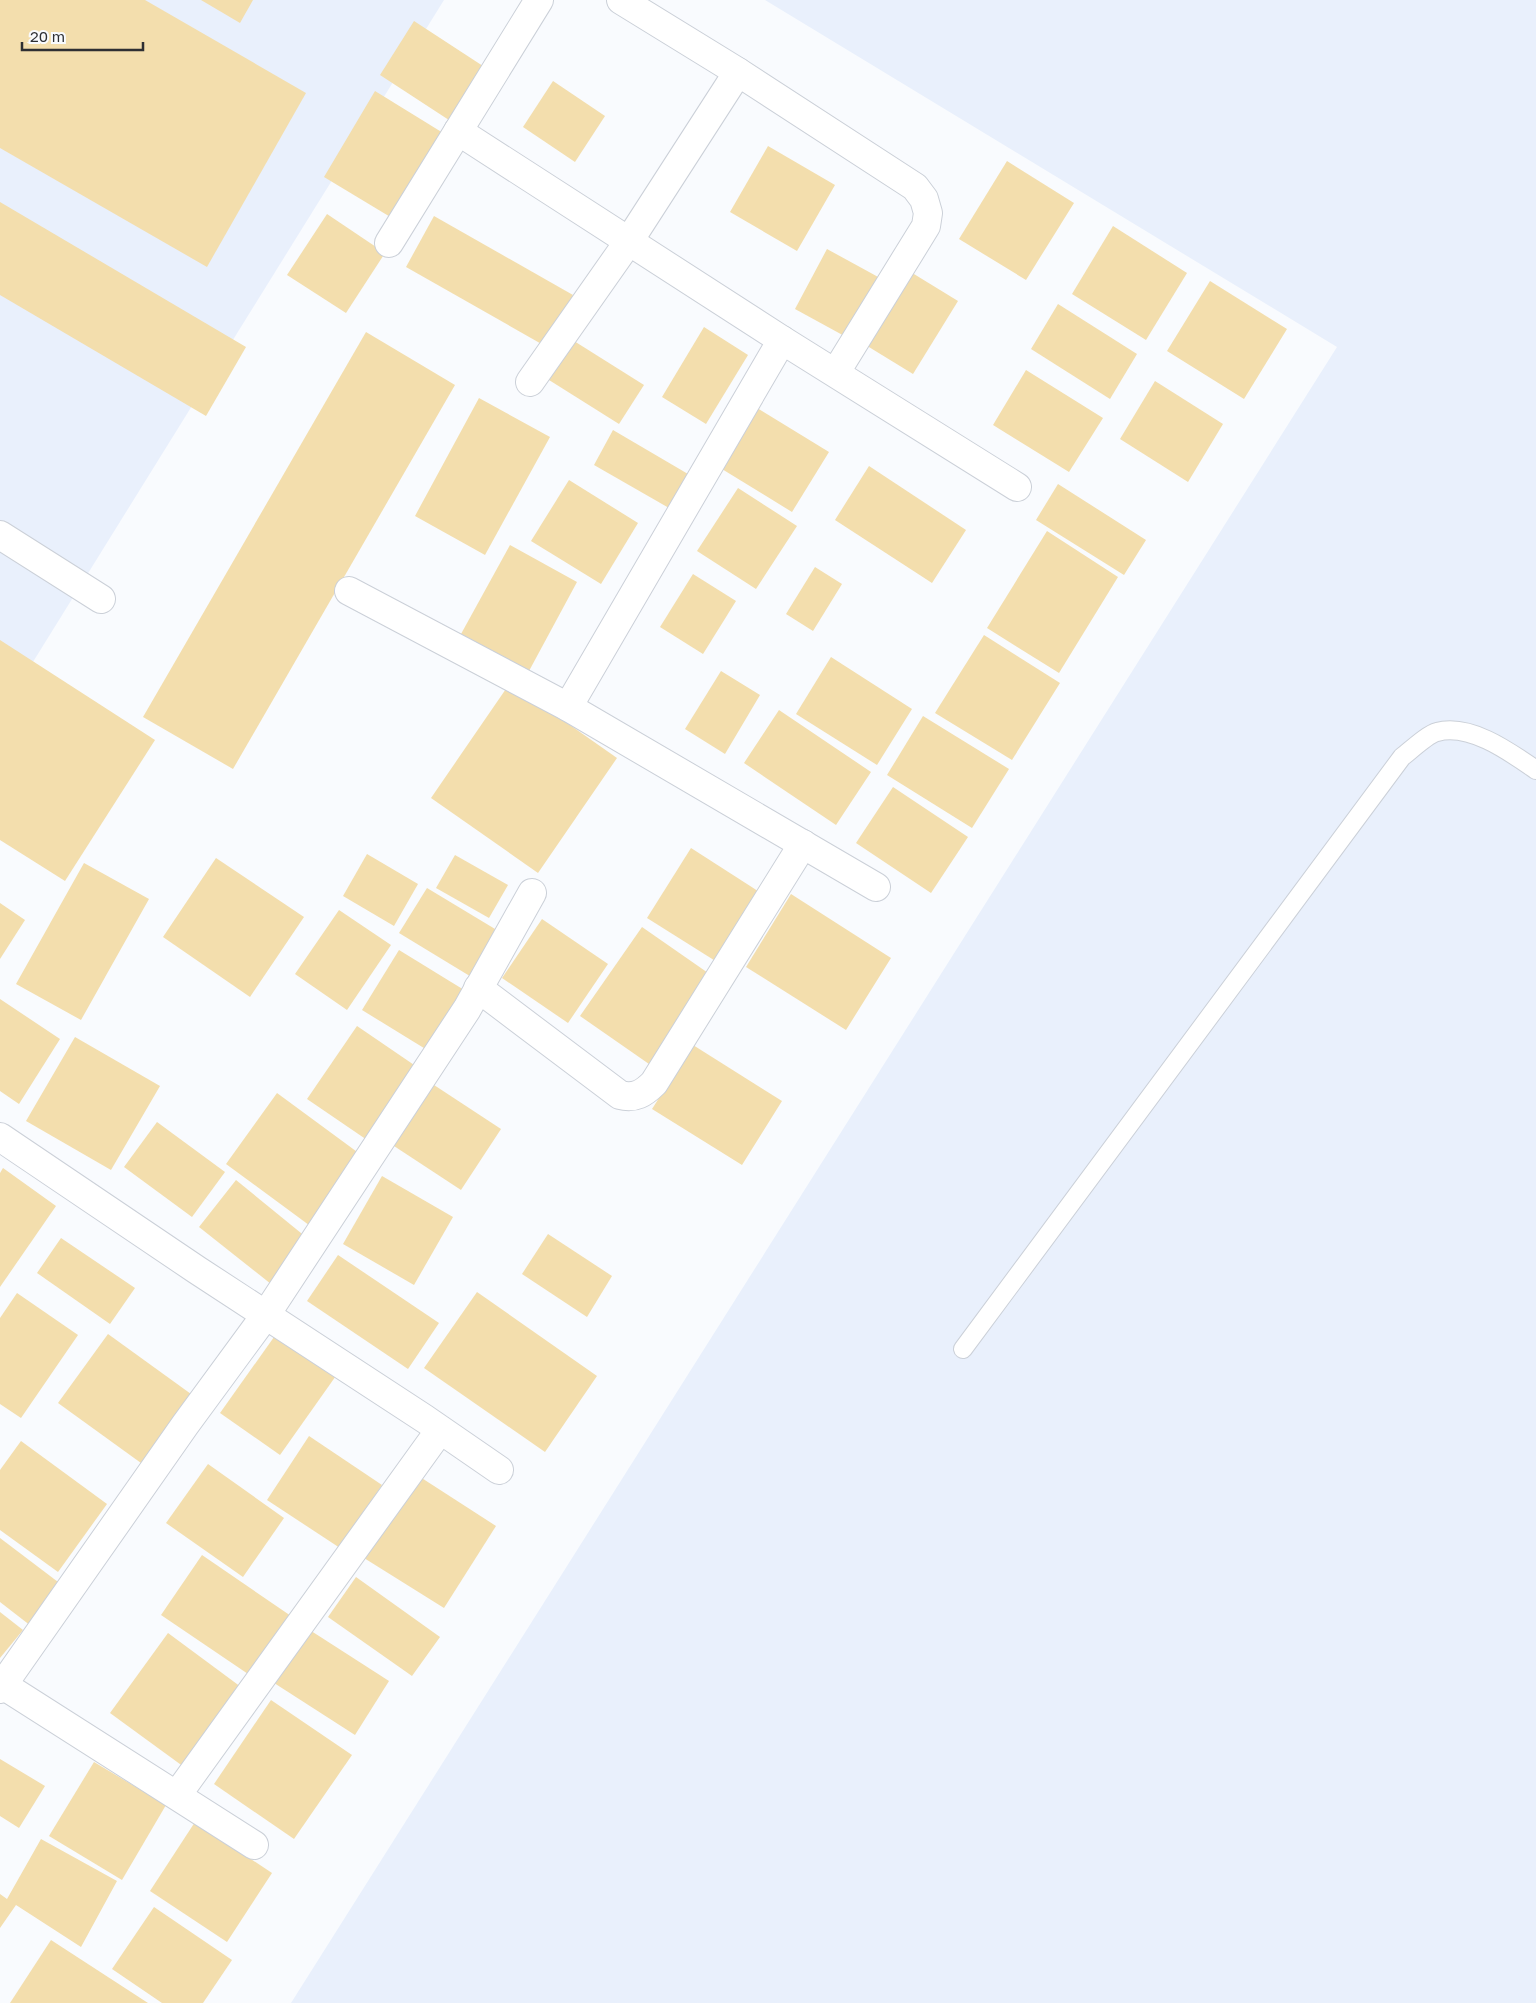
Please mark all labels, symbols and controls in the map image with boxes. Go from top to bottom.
scale bar [22,20,144,52]
text: 20 m [30,27,65,45]

